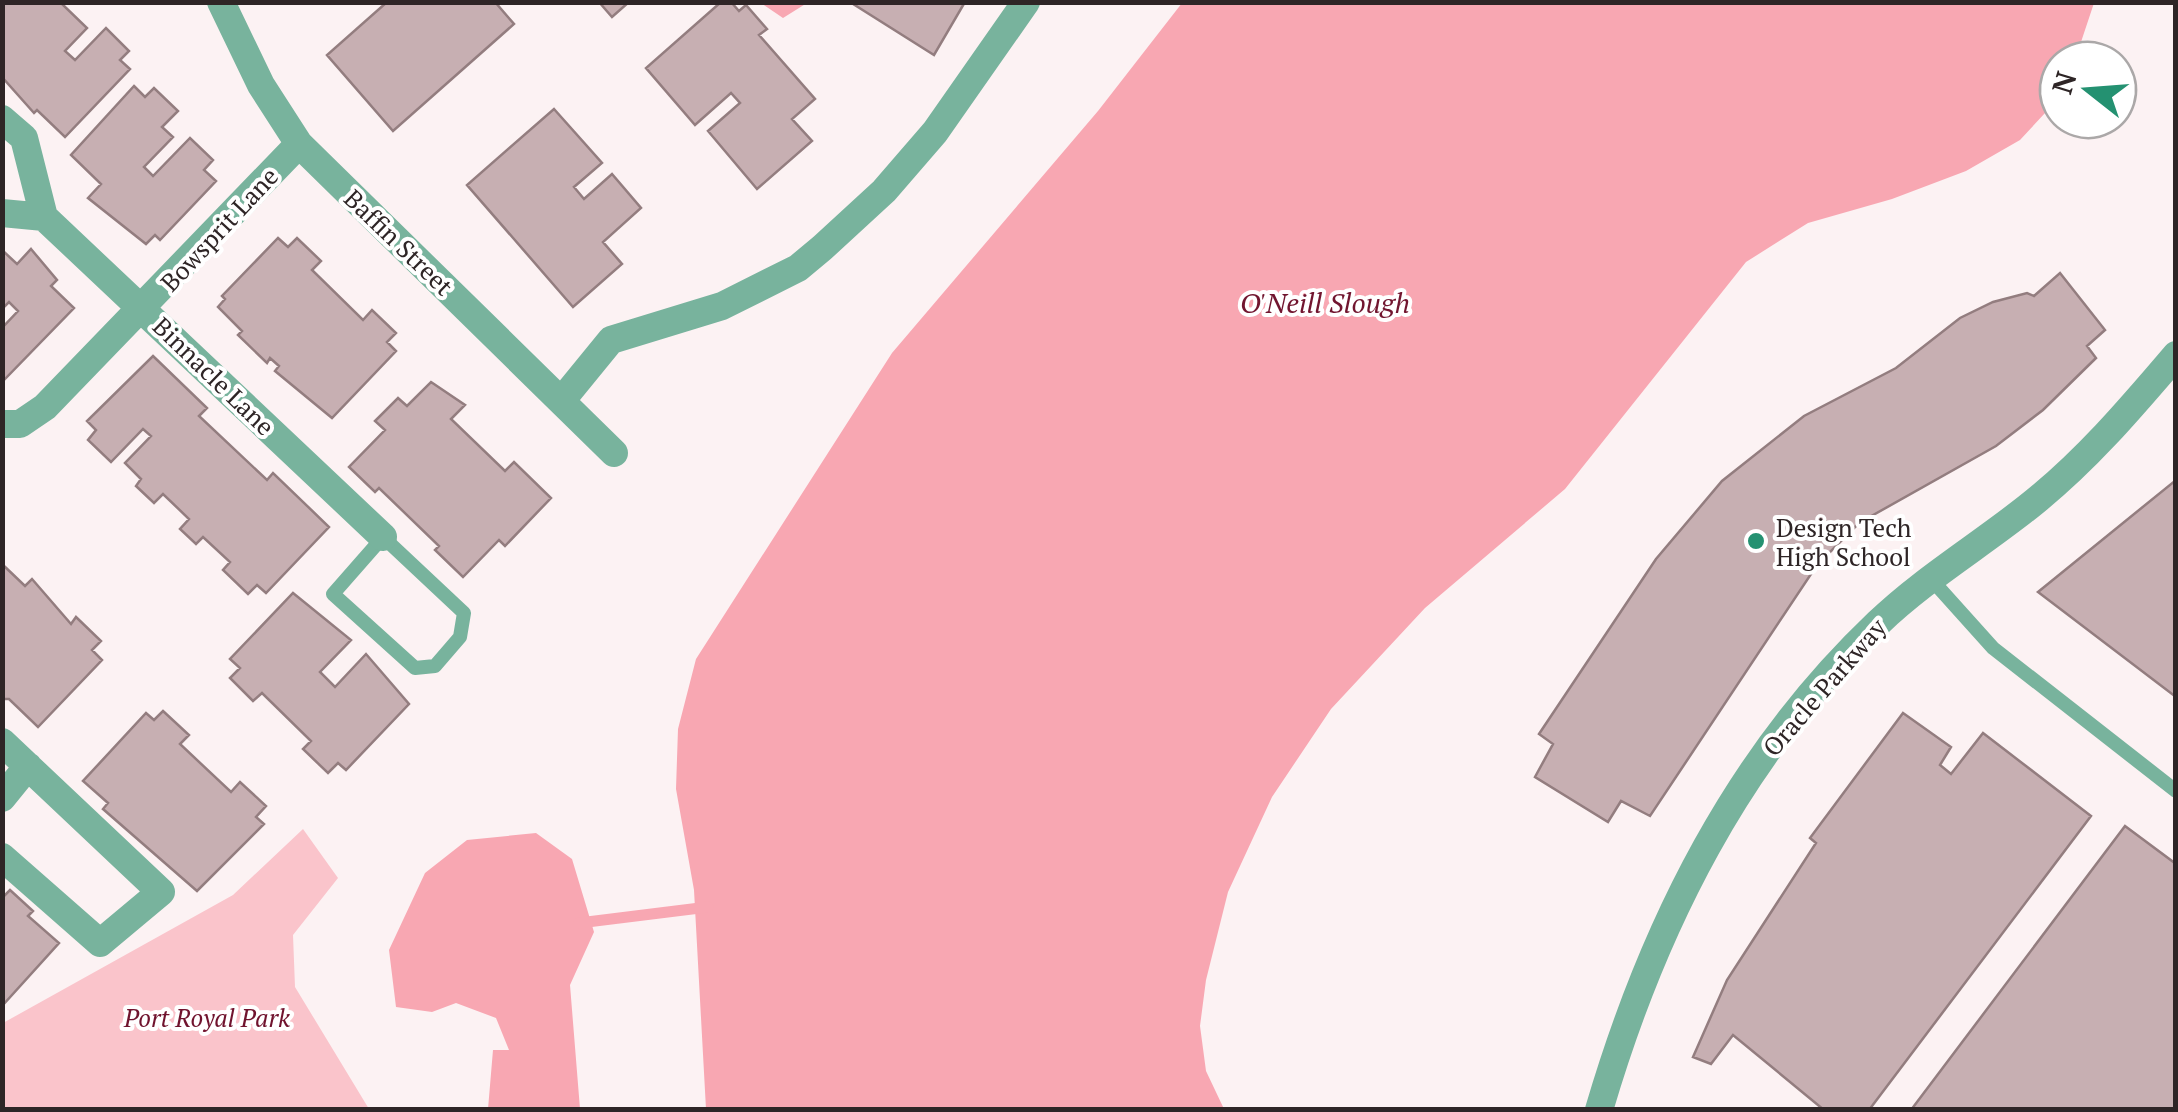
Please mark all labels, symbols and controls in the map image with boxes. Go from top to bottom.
north arrow [2038,40,2138,140]
text: N [2043,67,2084,98]
street label: Bowsprit Lane [153,160,285,298]
street label: Baffin Street [337,182,461,302]
water label: O'Neill Slough [1240,284,1410,321]
street label: Binnacle Lane [146,310,282,442]
place label: Design Tech High School [1776,511,1912,573]
marker: Design Tech High School [1745,530,1767,552]
street label: Oracle Parkway [1755,611,1893,763]
park label: Port Royal Park [123,1001,291,1034]

